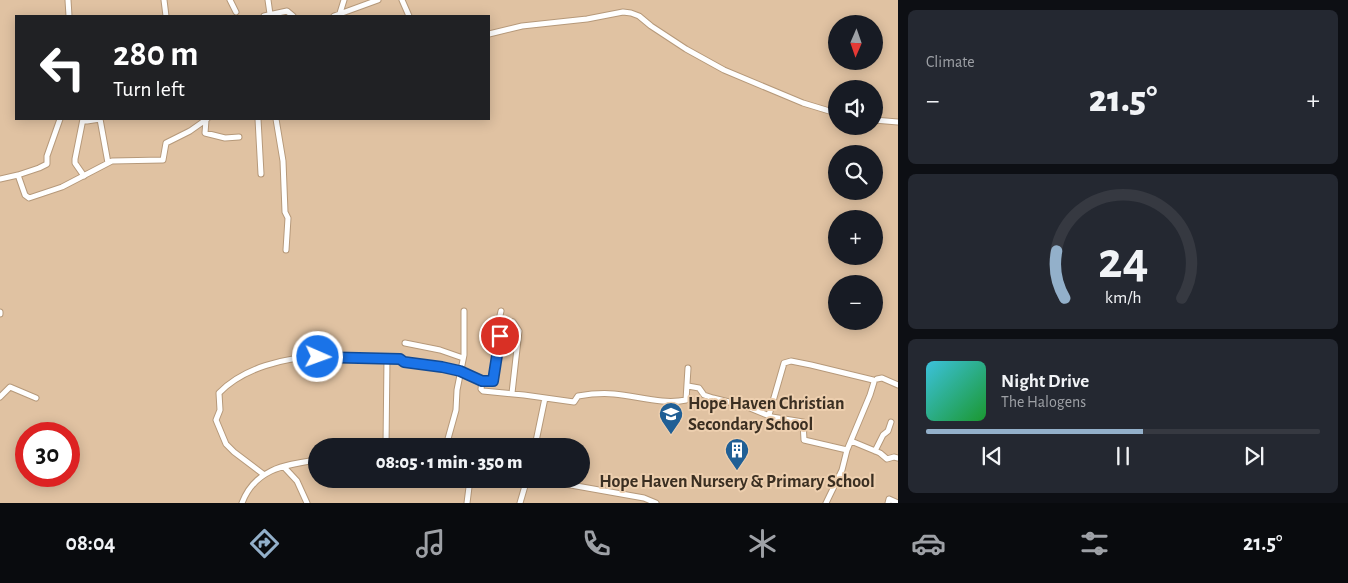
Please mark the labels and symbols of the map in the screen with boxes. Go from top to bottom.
north arrow [828,15,882,70]
pin [479,315,521,357]
position arrow [291,330,343,382]
place label: Hope Haven Christian Secondary School [688,395,845,434]
school or university icon: Hope Haven Christian Secondary School [658,401,684,435]
speed limit sign: 30 [15,422,80,487]
building icon: Hope Haven Nursery & Primary School [724,437,750,471]
place label: Hope Haven Nursery & Primary School [599,473,875,491]

